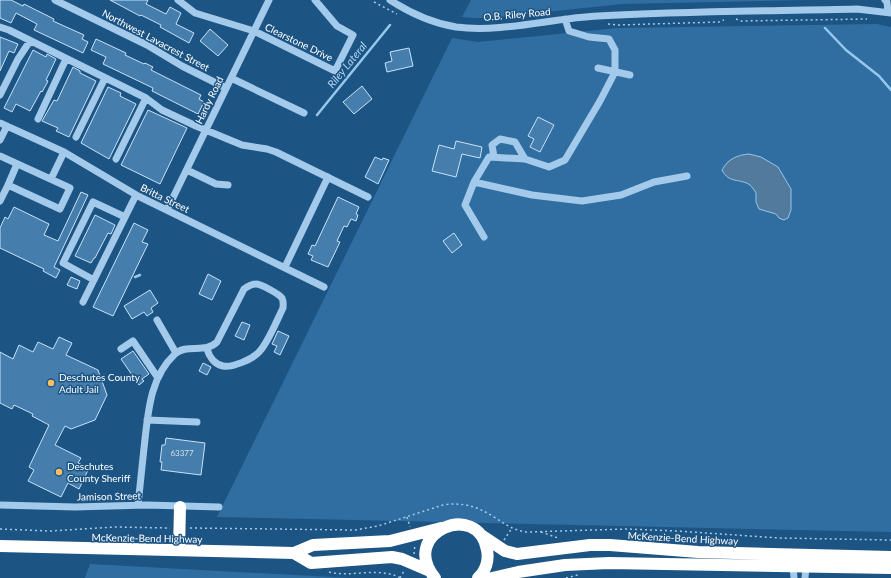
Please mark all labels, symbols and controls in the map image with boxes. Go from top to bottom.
street label: O.B. Riley Road [483,5,551,23]
street label: Northwest Lavacrest Street [100,7,212,74]
street label: Clearstone Drive [263,20,335,64]
water label: Riley Lateral [324,39,369,90]
street label: Hardy Road [192,74,226,126]
street label: Britta Street [139,181,192,215]
place label: Deschutes County Adult Jail [59,371,141,395]
marker: Deschutes County Adult Jail [46,378,56,388]
house number: 63377 [170,448,194,458]
place label: Deschutes County Sheriff [67,460,131,484]
marker: Deschutes County Sheriff [54,467,64,477]
street label: Jamison Street [77,489,142,503]
street label: McKenzie-Bend Highway [627,529,739,547]
street label: McKenzie-Bend Highway [91,531,203,545]

